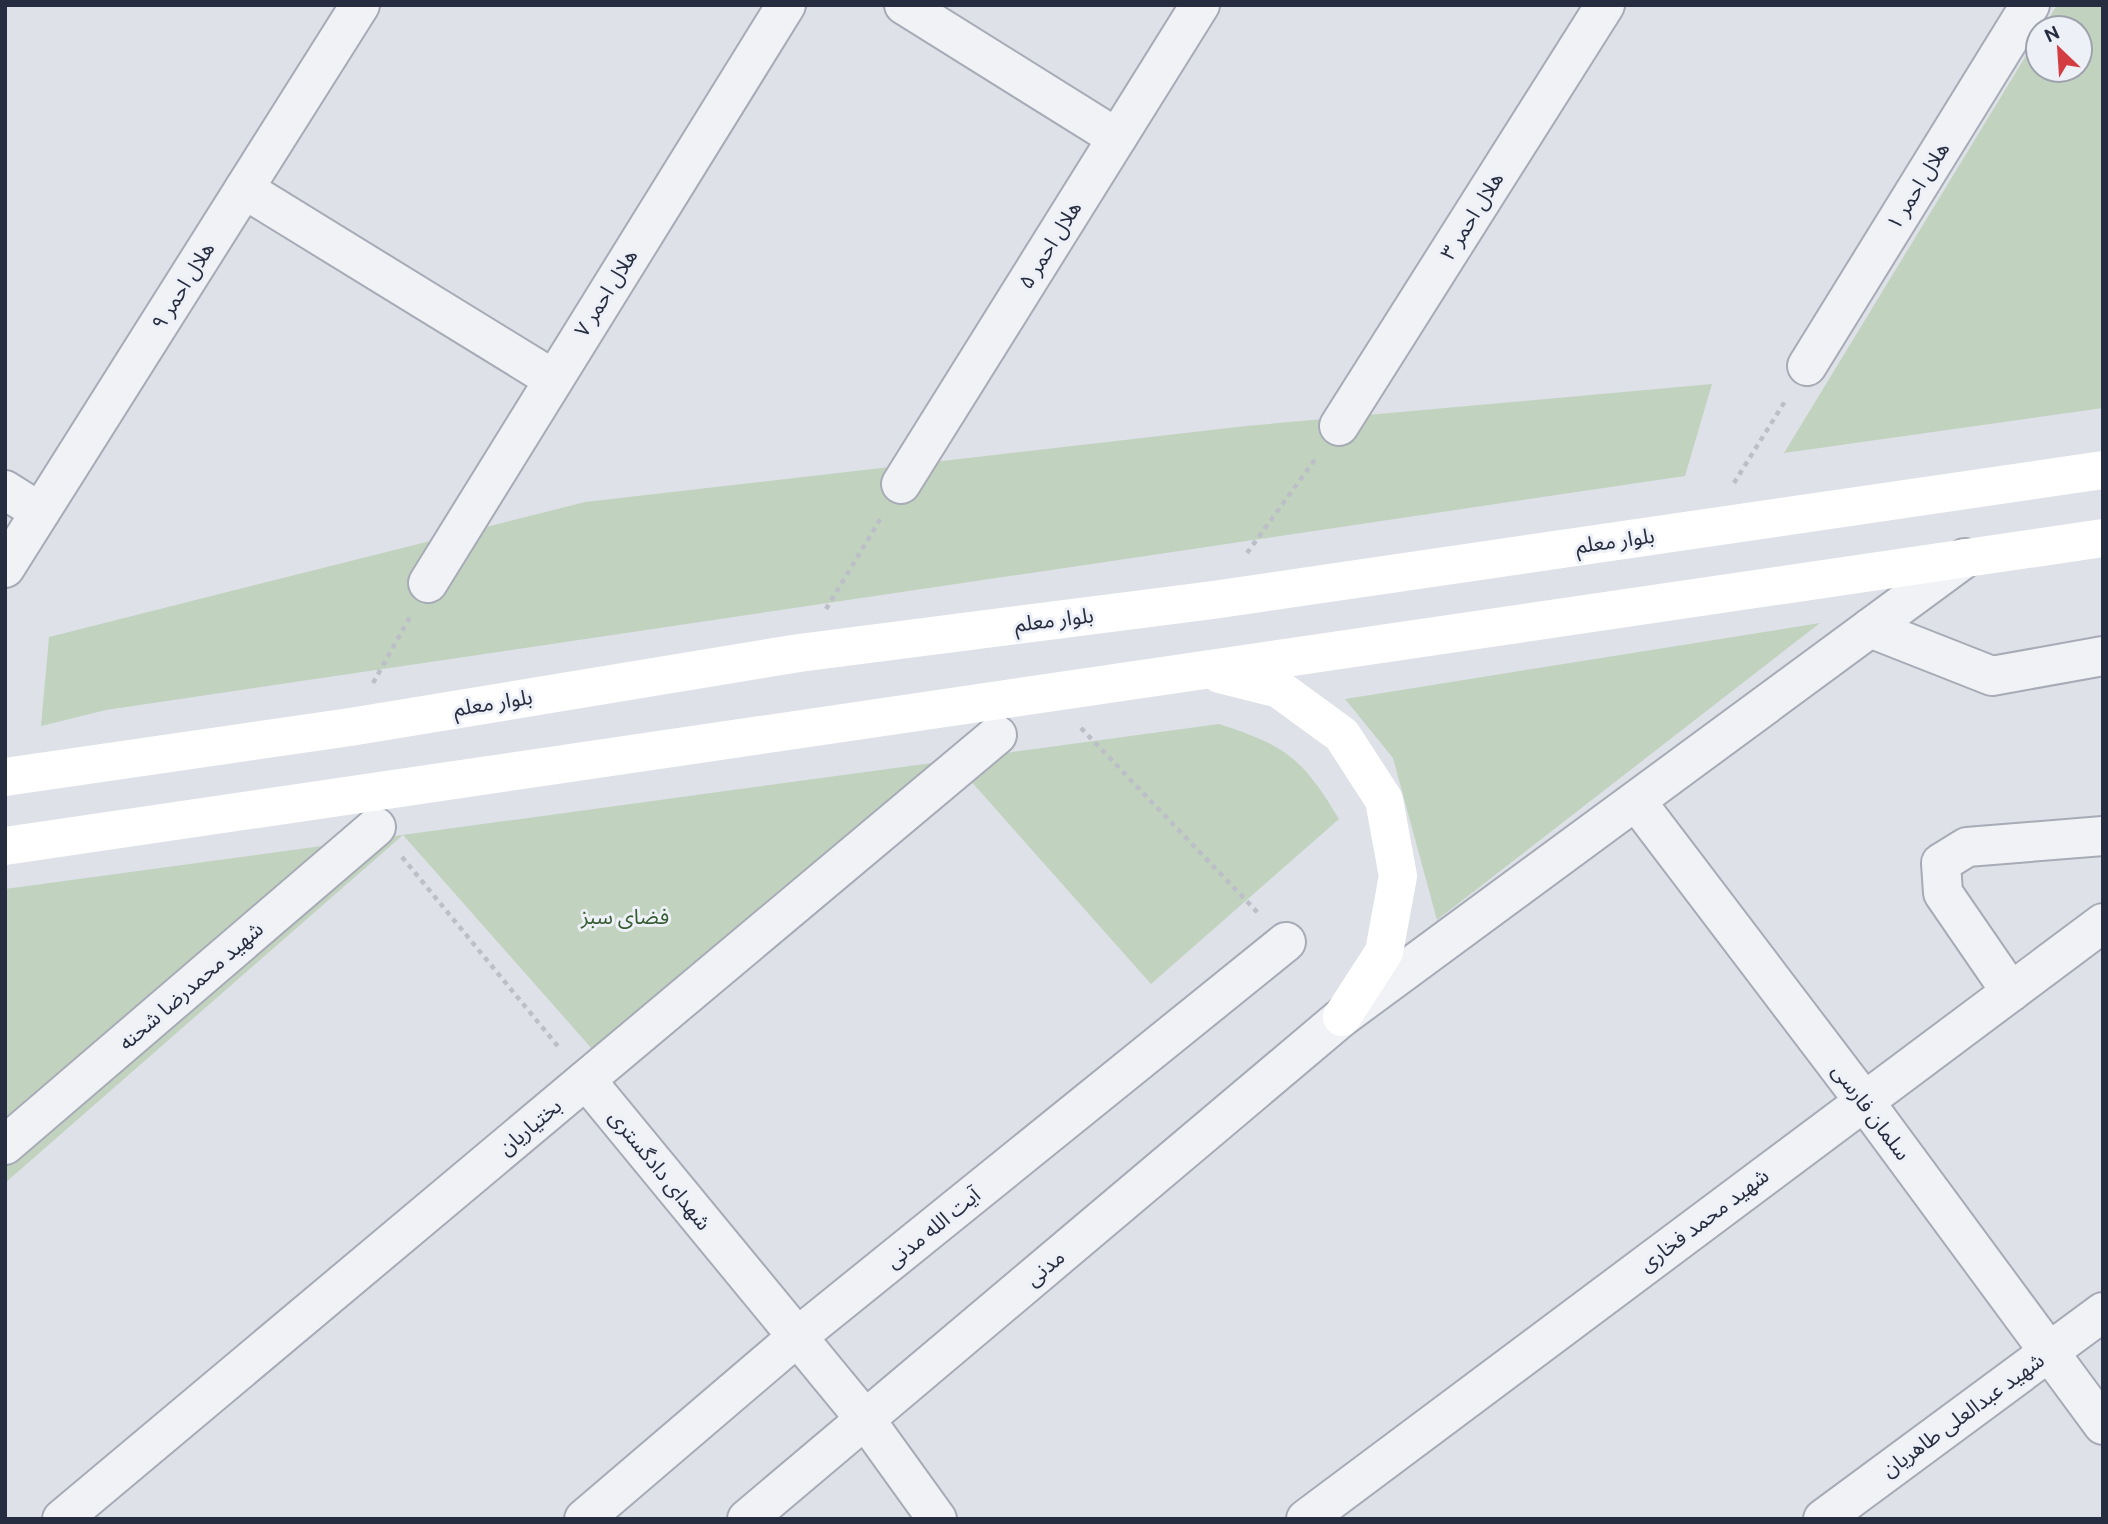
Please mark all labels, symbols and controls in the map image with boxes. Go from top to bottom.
north arrow [2024,14,2094,84]
text: N [2041,21,2063,47]
street label: هلال احمر ۱ [1881,137,1954,234]
street label: هلال احمر ۳ [1435,167,1508,264]
street label: هلال احمر ۵ [1013,196,1086,293]
street label: هلال احمر ۹ [146,237,219,334]
street label: هلال احمر ۷ [569,244,642,341]
street label: بلوار معلم [1574,523,1656,561]
street label: بلوار معلم [1013,602,1095,640]
street label: بلوار معلم [452,684,535,724]
park label: فضای سبز [580,904,669,929]
street label: شهید محمدرضا شحنه [113,916,268,1055]
street label: سلمان فارسی [1827,1058,1916,1165]
street label: بختیاریان [493,1093,566,1160]
street label: شهدای دادگستری [604,1104,717,1235]
street label: شهید محمد فخاری [1634,1163,1774,1277]
street label: آیت الله مدنی [880,1181,986,1273]
street label: مدنی [1020,1244,1069,1291]
street label: شهید عبدالعلی طاهریان [1877,1347,2049,1482]

